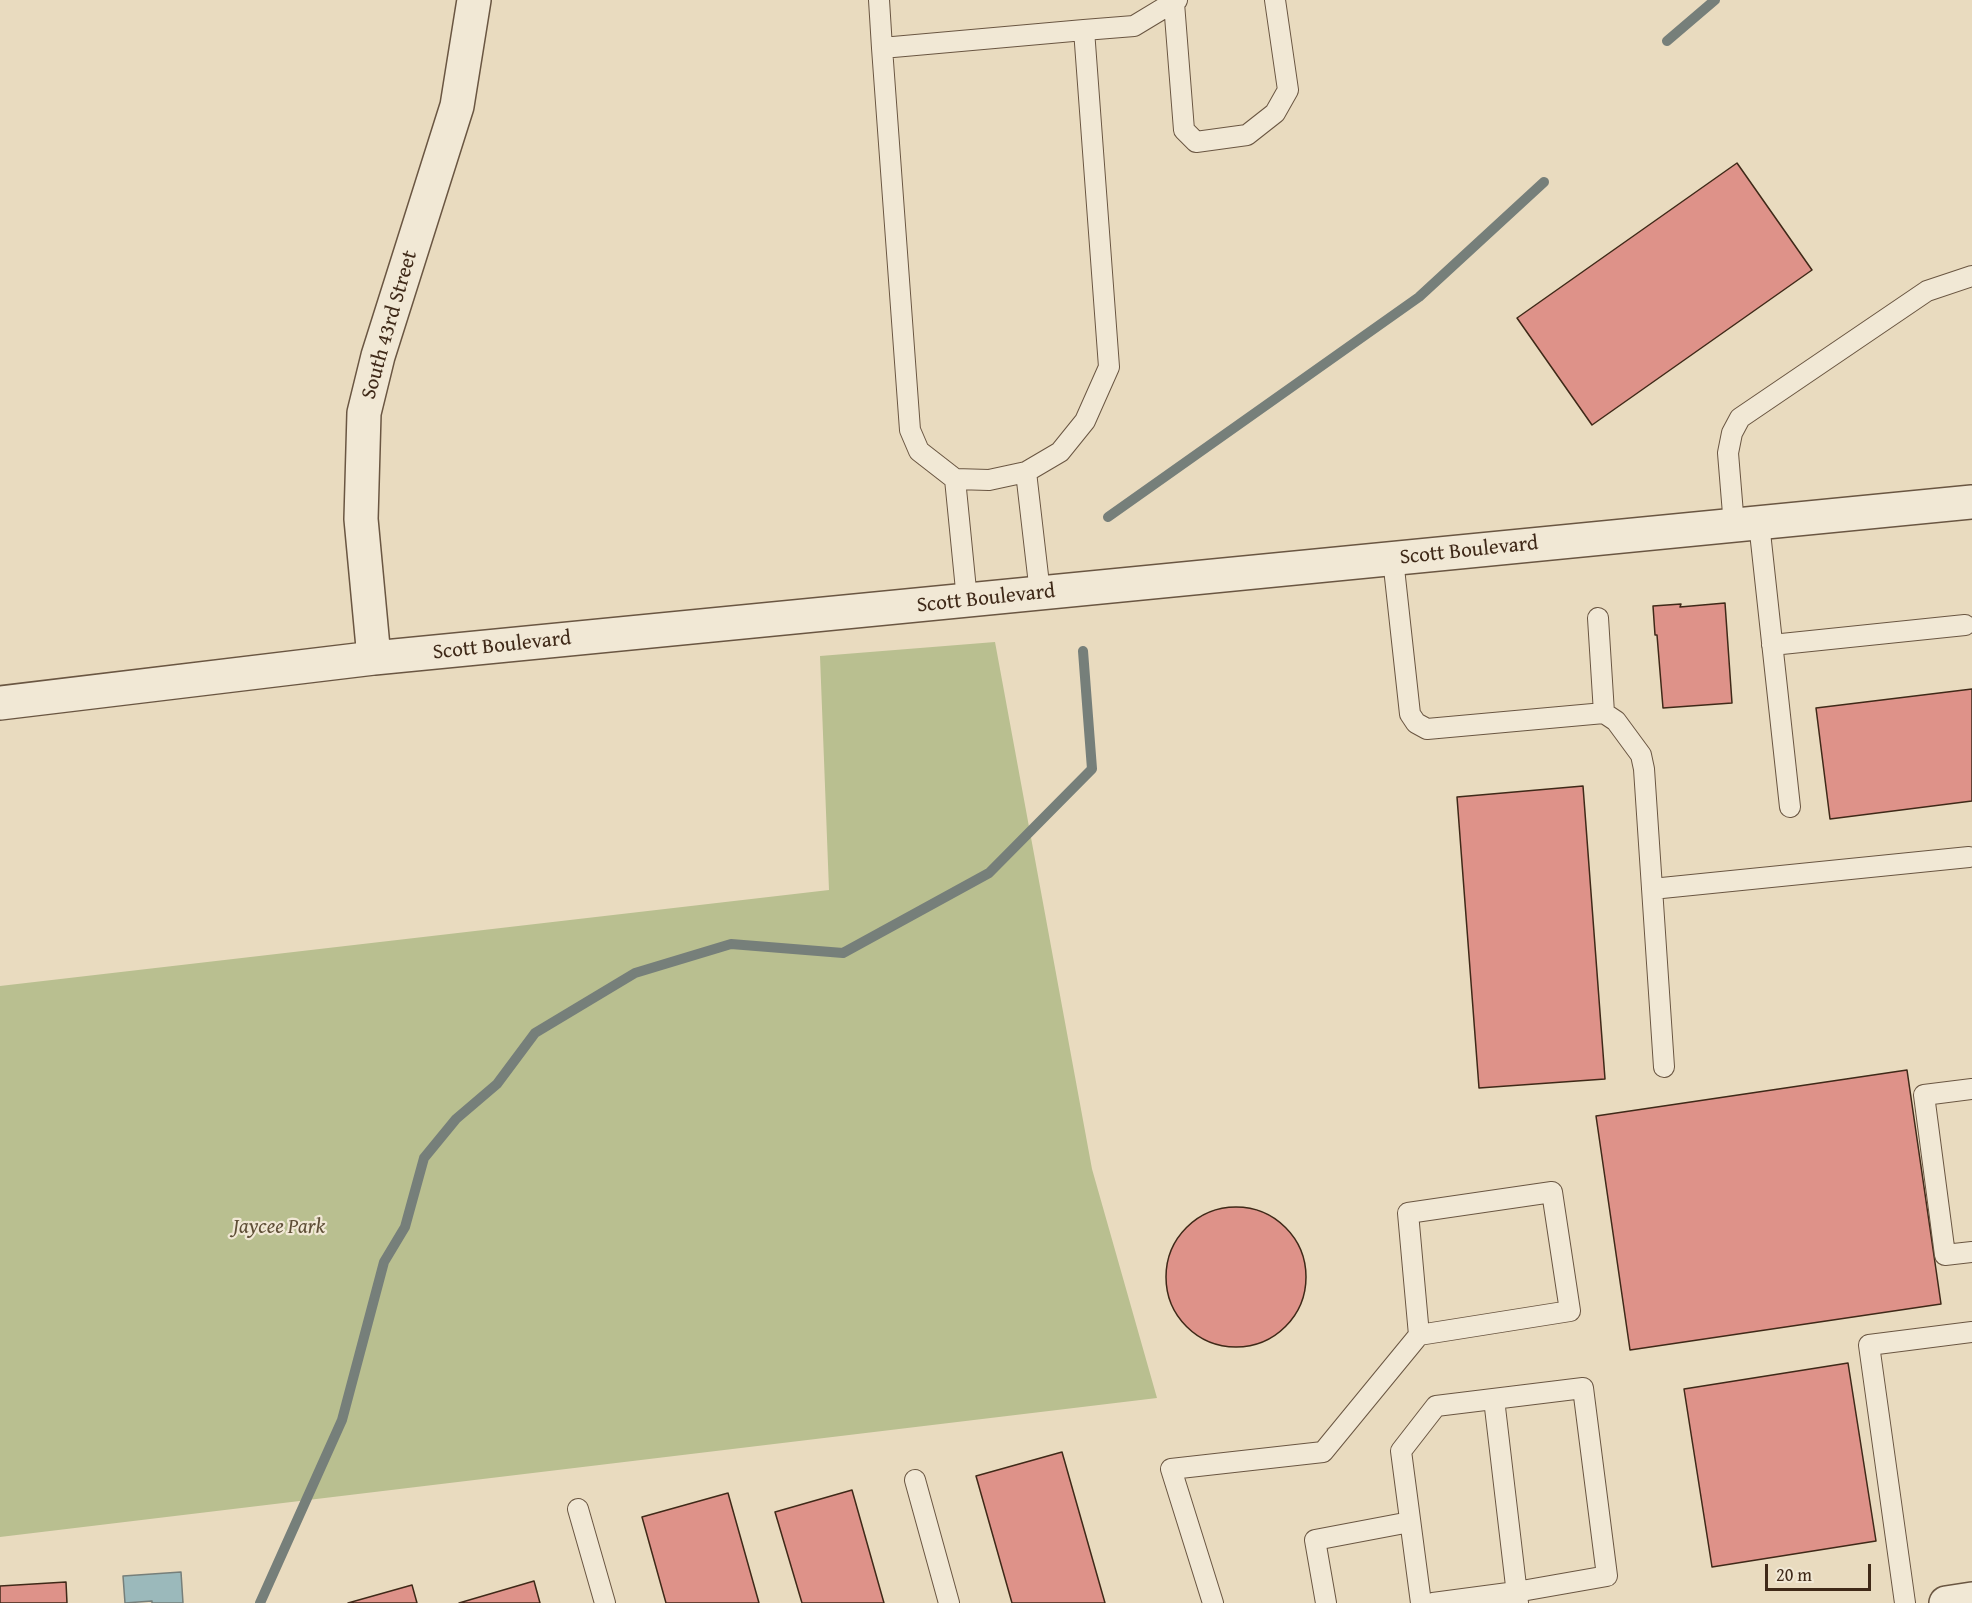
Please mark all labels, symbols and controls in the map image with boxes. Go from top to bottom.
street label: South 43rd Street [357,248,423,402]
street label: Scott Boulevard [1399,531,1539,571]
street label: Scott Boulevard [916,579,1056,619]
street label: Scott Boulevard [432,626,572,666]
park label: Jaycee Park [233,1215,325,1241]
scale bar [1768,1552,1874,1590]
text: 20 m [1776,1561,1812,1588]

